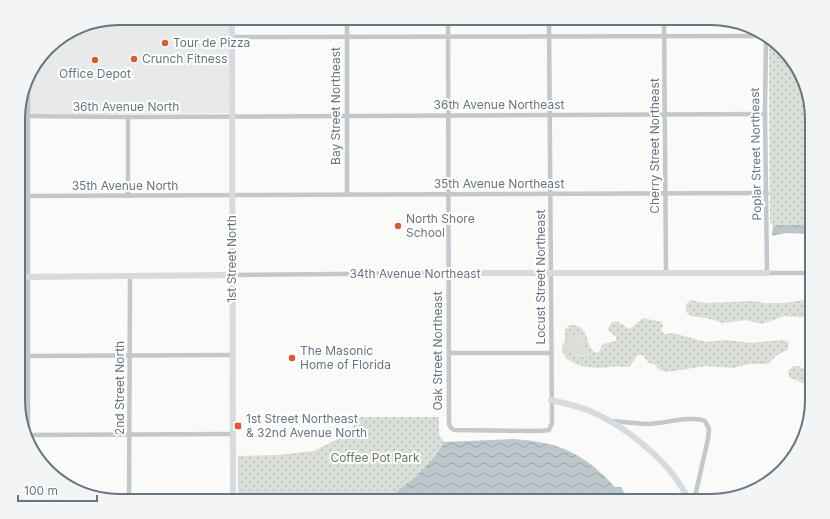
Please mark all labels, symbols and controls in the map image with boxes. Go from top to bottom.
place label: Tour de Pizza [173,35,250,50]
marker: Tour de Pizza [160,38,170,48]
street label: Bay Street Northeast [328,47,343,165]
place label: Crunch Fitness [142,51,227,66]
marker: Crunch Fitness [129,54,139,64]
marker: Office Depot [90,55,100,65]
place label: Office Depot [59,66,131,81]
street label: Cherry Street Northeast [647,78,662,214]
street label: Poplar Street Northeast [747,87,764,221]
street label: 36th Avenue Northeast [434,97,564,112]
street label: 36th Avenue North [73,99,179,114]
street label: 35th Avenue Northeast [434,176,564,191]
street label: 35th Avenue North [72,178,178,193]
street label: Locust Street Northeast [533,209,548,344]
place label: North Shore School [406,211,475,240]
street label: 1st Street North [224,215,239,303]
marker: North Shore School [393,221,403,231]
street label: 34th Avenue Northeast [349,266,481,281]
street label: Oak Street Northeast [430,291,445,411]
street label: 2nd Street North [112,341,127,435]
place label: The Masonic Home of Florida [300,343,391,372]
marker: The Masonic Home of Florida [287,353,297,363]
place label: 1st Street Northeast & 32nd Avenue North [246,411,367,440]
marker: 1st Street Northeast & 32nd Avenue North [233,421,243,431]
park label: Coffee Pot Park [330,450,420,465]
scale bar [18,477,97,503]
text: 100 m [24,483,58,498]

